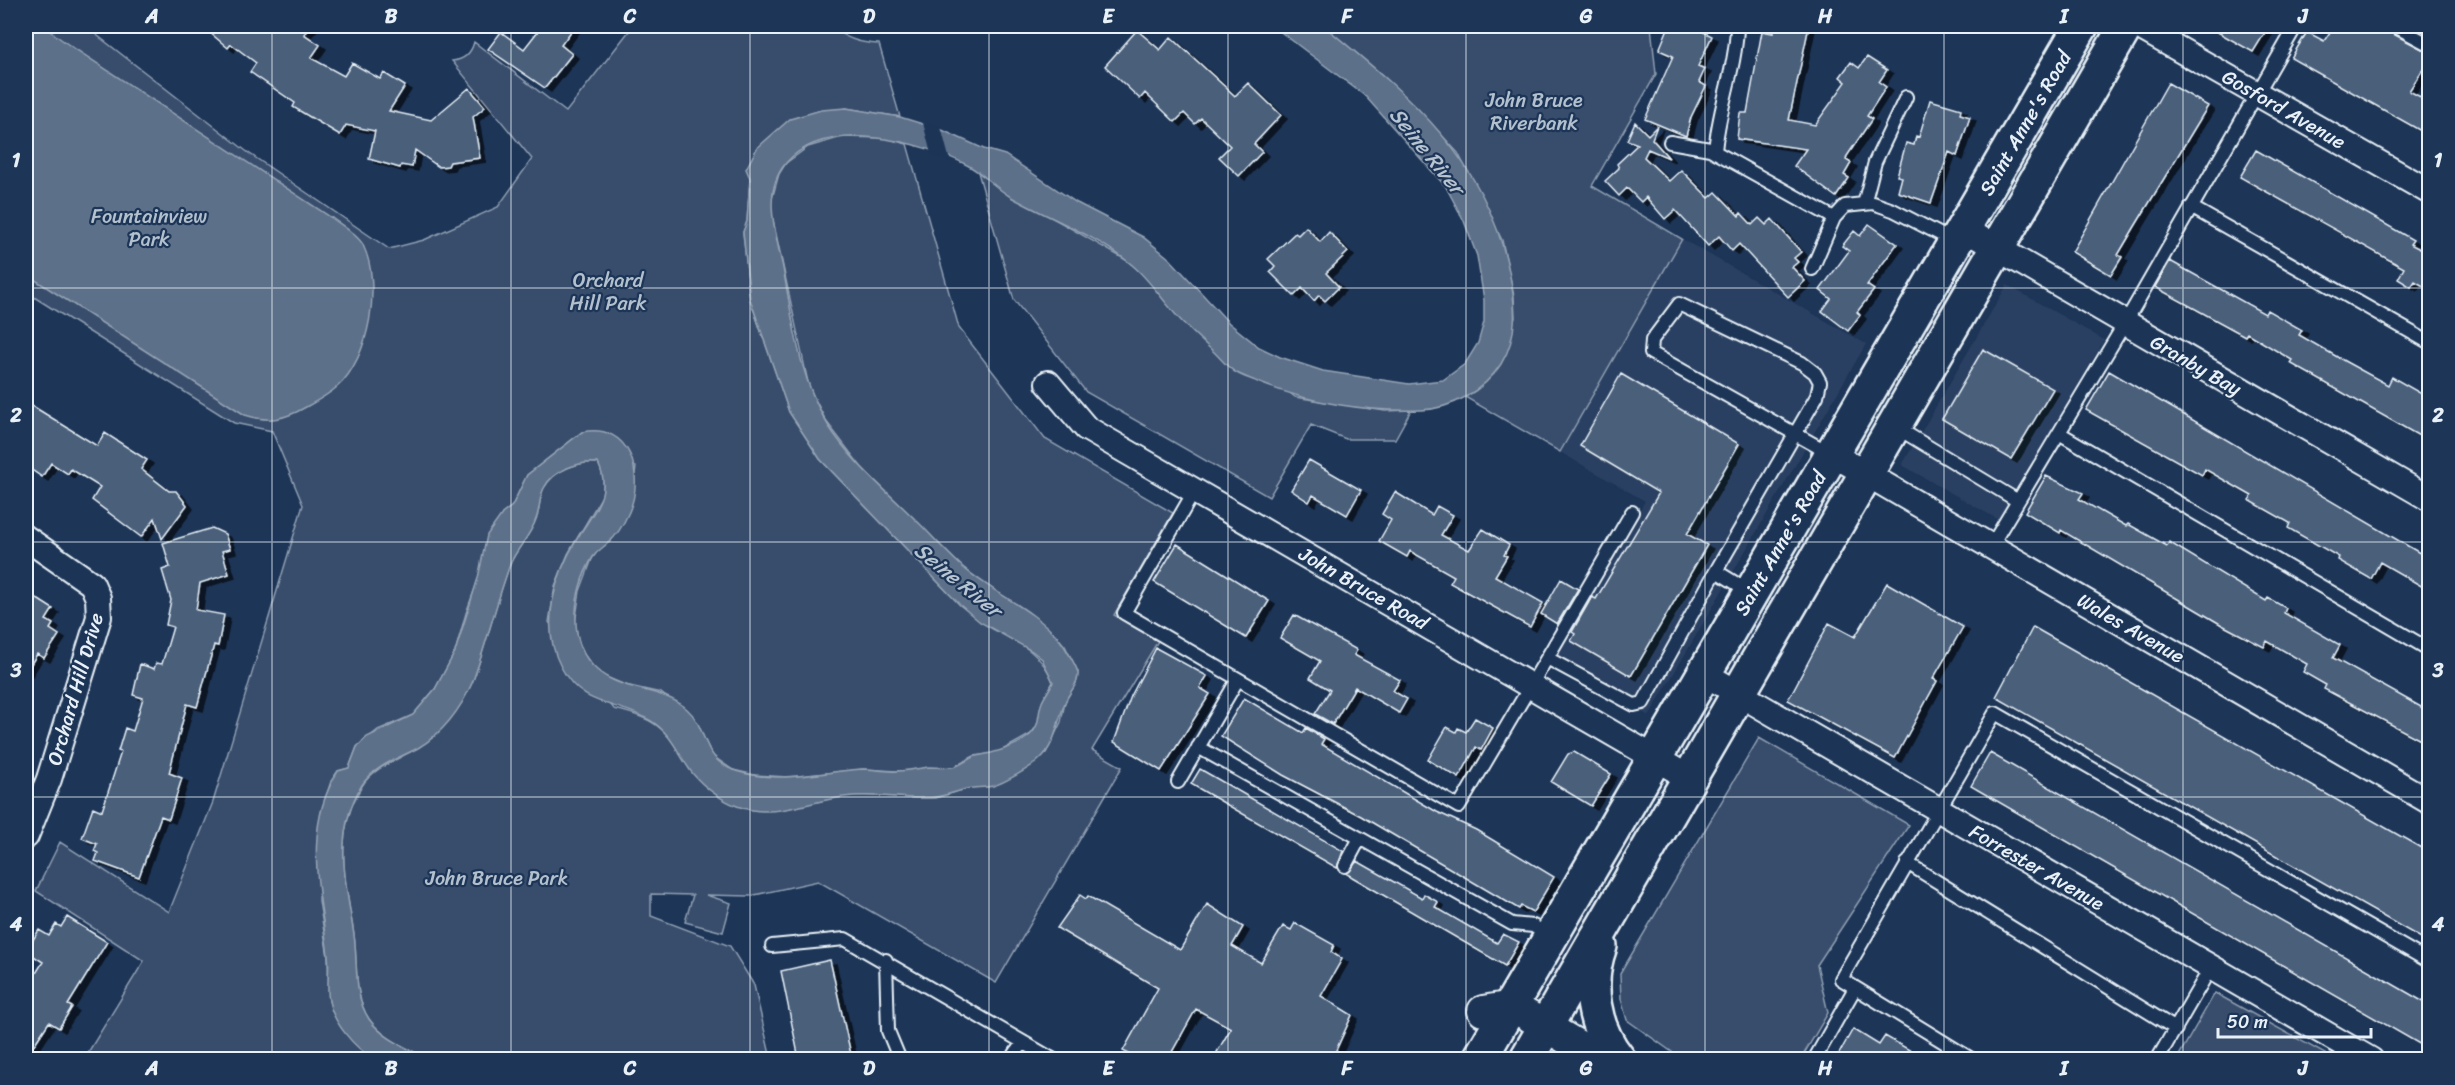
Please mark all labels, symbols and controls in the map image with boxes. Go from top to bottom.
text: A [144,0,159,34]
text: B [385,0,398,34]
text: C [623,0,637,34]
text: D [863,0,876,34]
text: E [1102,0,1115,34]
text: F [1341,0,1354,34]
text: G [1579,0,1593,34]
text: H [1817,0,1833,34]
text: I [2059,0,2070,34]
text: J [2297,0,2309,34]
street label: Saint Anne's Road [1970,43,2082,202]
street label: Gosford Avenue [2215,60,2352,159]
park label: John Bruce Riverbank [1484,83,1583,141]
water label: Seine River [1379,98,1477,206]
text: 1 [12,143,21,178]
text: 1 [2434,143,2443,178]
park label: Fountainview Park [91,199,207,257]
park label: Orchard Hill Park [570,263,647,321]
street label: Granby Bay [2143,325,2249,406]
text: 2 [9,398,22,433]
text: 2 [2431,398,2444,433]
street label: Saint Anne's Road [1725,463,1837,622]
water label: Seine River [905,532,1013,630]
street label: John Bruce Road [1291,536,1437,641]
street label: Wales Avenue [2070,583,2191,674]
street label: Orchard Hill Drive [37,609,114,769]
text: 3 [10,653,22,688]
text: 3 [2432,653,2444,688]
street label: Forrester Avenue [1962,814,2111,921]
park label: John Bruce Park [425,861,568,896]
text: 4 [9,907,23,942]
text: 4 [2431,907,2445,942]
scale bar [2218,1001,2371,1039]
text: 50 m [2227,1006,2268,1038]
text: A [144,1051,159,1085]
text: B [385,1051,398,1085]
text: C [623,1051,637,1085]
text: D [863,1051,876,1085]
text: E [1102,1051,1115,1085]
text: F [1341,1051,1354,1085]
text: G [1579,1051,1593,1085]
text: H [1817,1051,1833,1085]
text: I [2059,1051,2070,1085]
text: J [2297,1051,2309,1085]

